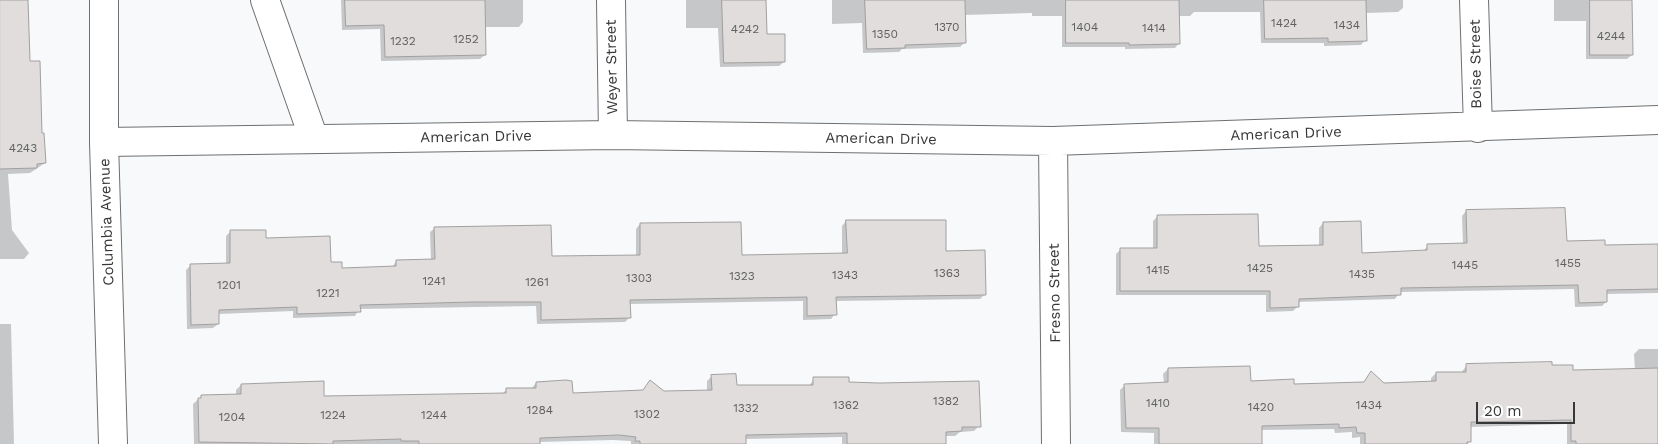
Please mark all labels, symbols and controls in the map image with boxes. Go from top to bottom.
house number: 1424 [1271,16,1297,30]
house number: 1434 [1334,18,1360,32]
street label: Weyer Street [602,19,622,115]
street label: Boise Street [1466,19,1486,109]
house number: 1370 [934,20,960,34]
house number: 1404 [1072,20,1098,34]
house number: 1414 [1142,21,1166,35]
house number: 4242 [731,22,759,36]
house number: 1350 [872,27,898,41]
house number: 4244 [1597,29,1625,43]
house number: 1252 [453,32,479,46]
house number: 1232 [390,34,416,48]
street label: American Drive [1230,123,1342,145]
street label: American Drive [420,127,532,147]
street label: American Drive [825,129,937,149]
house number: 4243 [9,141,37,155]
street label: Columbia Avenue [96,158,118,286]
street label: Fresno Street [1045,243,1065,343]
house number: 1455 [1555,256,1581,270]
house number: 1445 [1452,258,1478,272]
house number: 1425 [1247,261,1273,275]
house number: 1415 [1146,263,1170,277]
house number: 1363 [934,266,960,280]
house number: 1435 [1349,267,1375,281]
house number: 1343 [832,268,858,282]
house number: 1323 [729,269,755,283]
house number: 1303 [626,271,652,285]
house number: 1241 [422,274,446,288]
house number: 1261 [525,275,549,289]
house number: 1201 [217,278,241,292]
house number: 1221 [316,286,340,300]
scale bar [1478,392,1577,424]
house number: 1382 [933,394,959,408]
house number: 1410 [1146,396,1170,410]
house number: 1362 [833,398,859,412]
house number: 1434 [1356,398,1382,412]
house number: 1420 [1248,400,1274,414]
house number: 1332 [733,401,759,415]
text: 20 m [1484,402,1522,420]
house number: 1284 [527,403,553,417]
house number: 1302 [634,407,660,421]
house number: 1224 [320,408,346,422]
house number: 1244 [421,408,447,422]
house number: 1204 [219,410,245,424]

